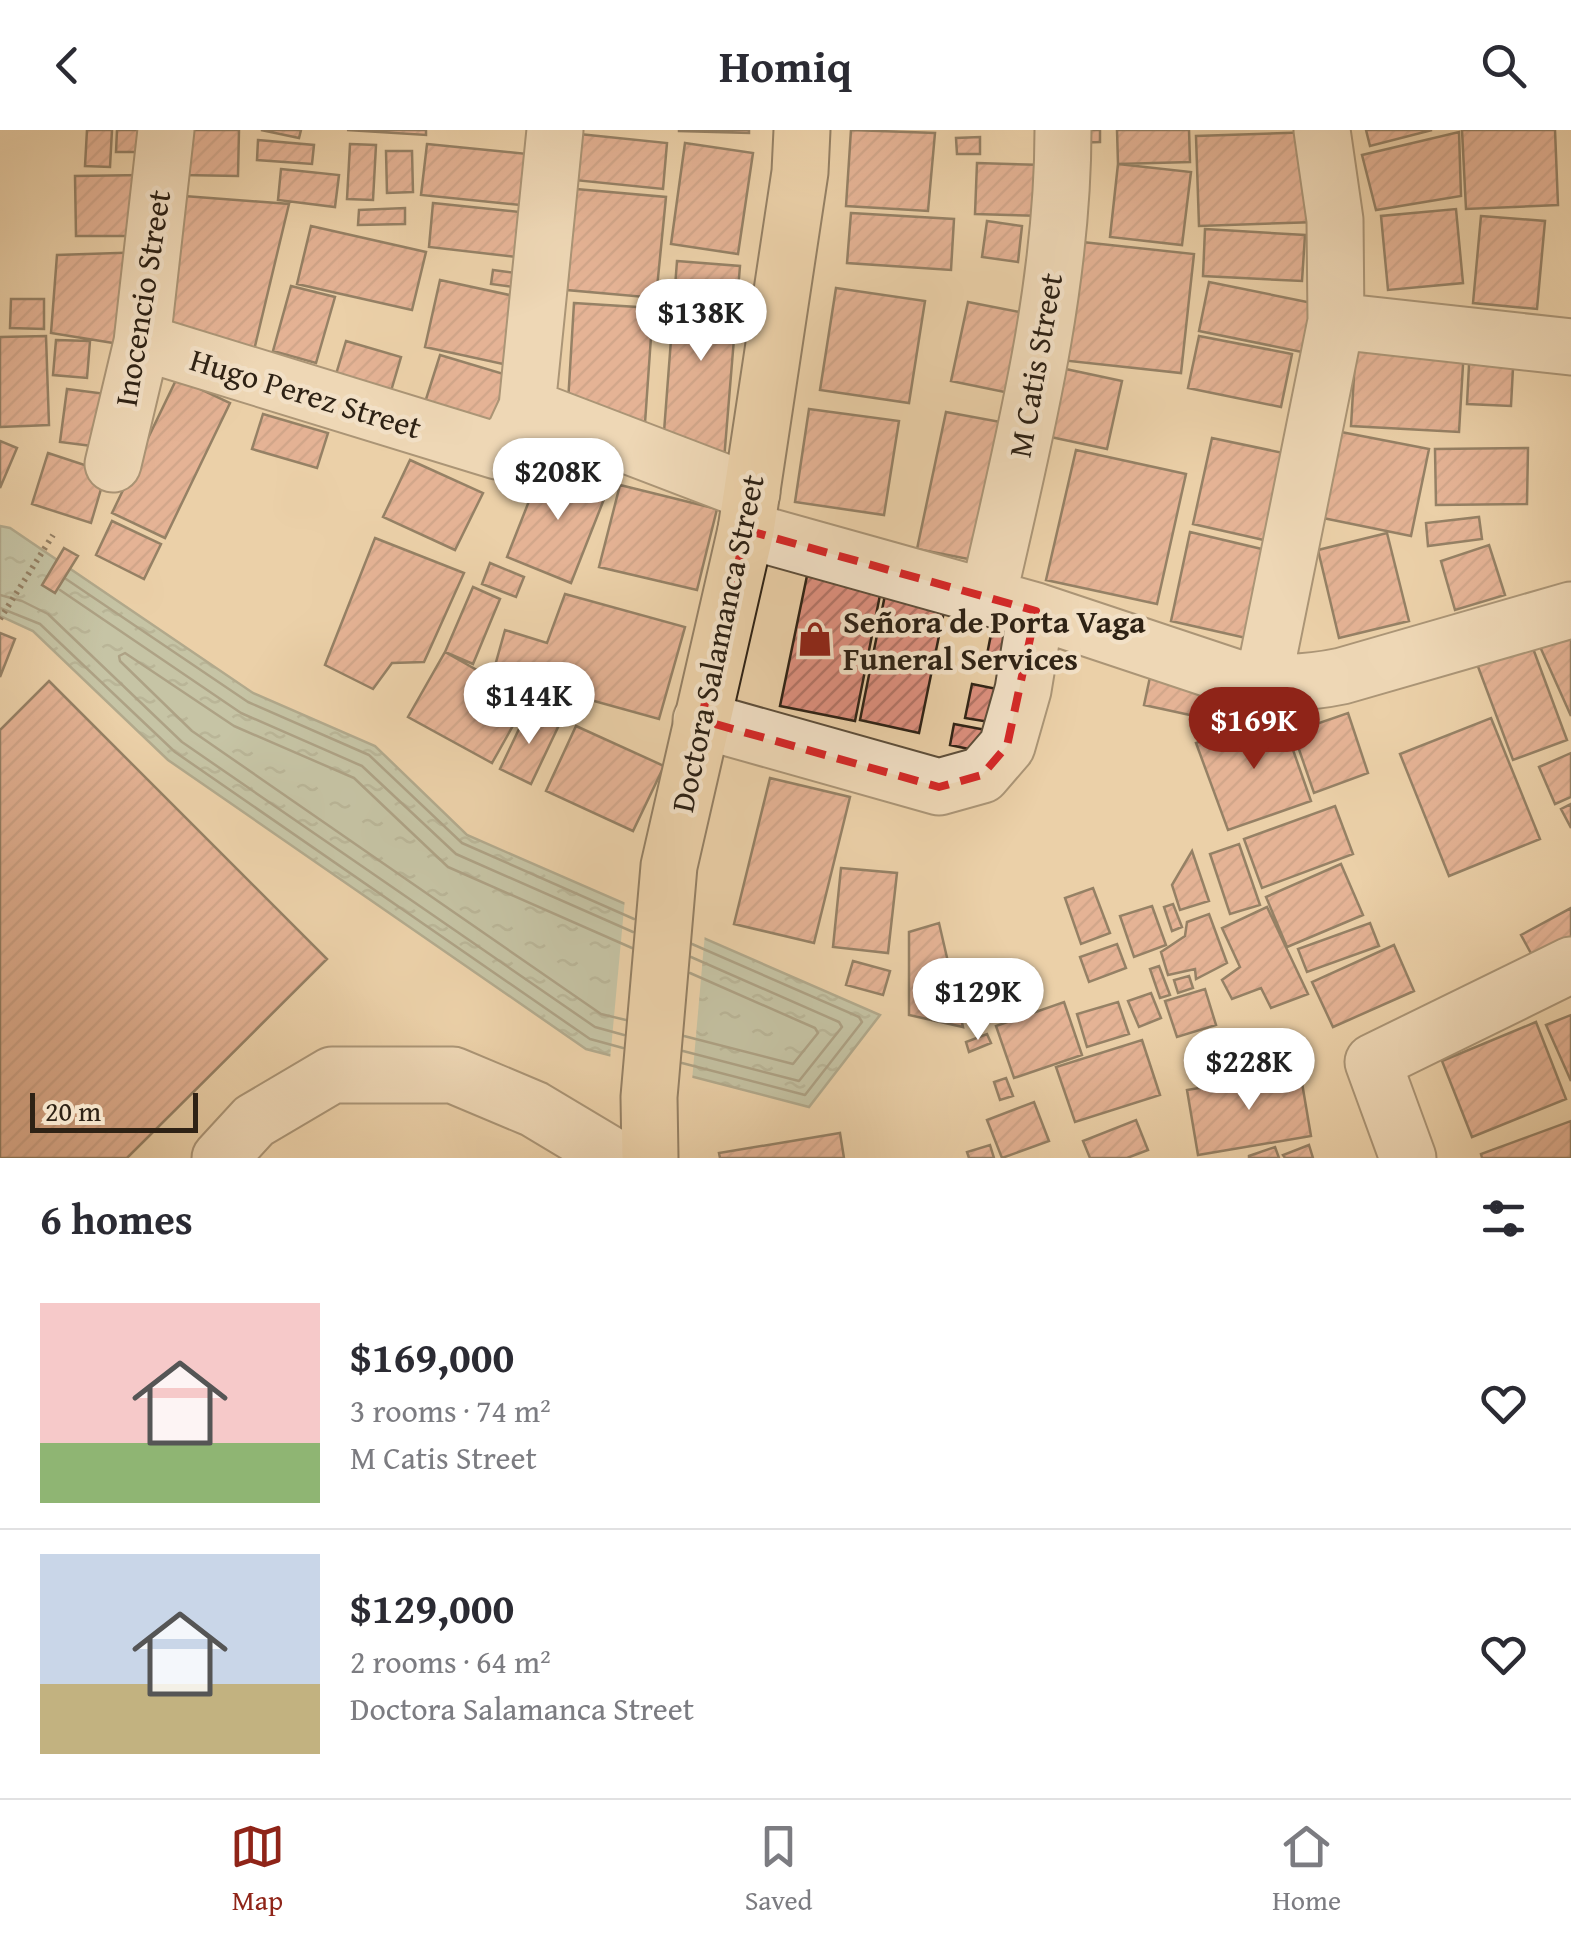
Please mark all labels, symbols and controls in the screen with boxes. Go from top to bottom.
text: Homiq [719,33,852,98]
icon: back [40,38,95,93]
icon: search [1476,38,1531,93]
street label: Inocencio Street [102,186,182,410]
street label: M Catis Street [996,269,1074,461]
pin: $138K [631,279,771,364]
text: $138K [658,288,744,335]
street label: Hugo Perez Street [184,335,428,451]
pin: $208K [488,438,628,523]
text: $208K [515,447,601,494]
street label: Doctora Salamanca Street [658,470,776,816]
place label: Señora de Porta Vaga Funeral Services [843,598,1146,682]
shop icon: Señora de Porta Vaga Funeral Services [796,620,834,658]
pin: $144K [459,662,599,747]
text: $144K [486,671,572,718]
pin: $169K [1184,687,1324,772]
text: $169K [1211,696,1297,743]
pin: $129K [908,958,1048,1043]
text: $129K [935,967,1021,1014]
pin: $228K [1179,1028,1319,1113]
text: $228K [1206,1037,1292,1084]
scale bar [30,1088,198,1133]
text: 20 m [45,1090,101,1131]
text: 6 homes [40,1188,193,1249]
icon: filters [1476,1191,1531,1246]
text: $169,000 [350,1326,514,1387]
icon: home [120,1343,240,1463]
icon: heart [1476,1376,1531,1431]
text: 3 rooms · 74 m² [350,1387,551,1434]
text: M Catis Street [350,1434,537,1481]
text: $129,000 [350,1577,514,1638]
icon: home [120,1594,240,1714]
icon: heart [1476,1627,1531,1682]
text: 2 rooms · 64 m² [350,1638,551,1685]
text: Doctora Salamanca Street [350,1685,694,1732]
tab: Map [230,1819,285,1920]
tab: Saved [745,1819,812,1920]
tab: Home [1272,1819,1341,1920]

